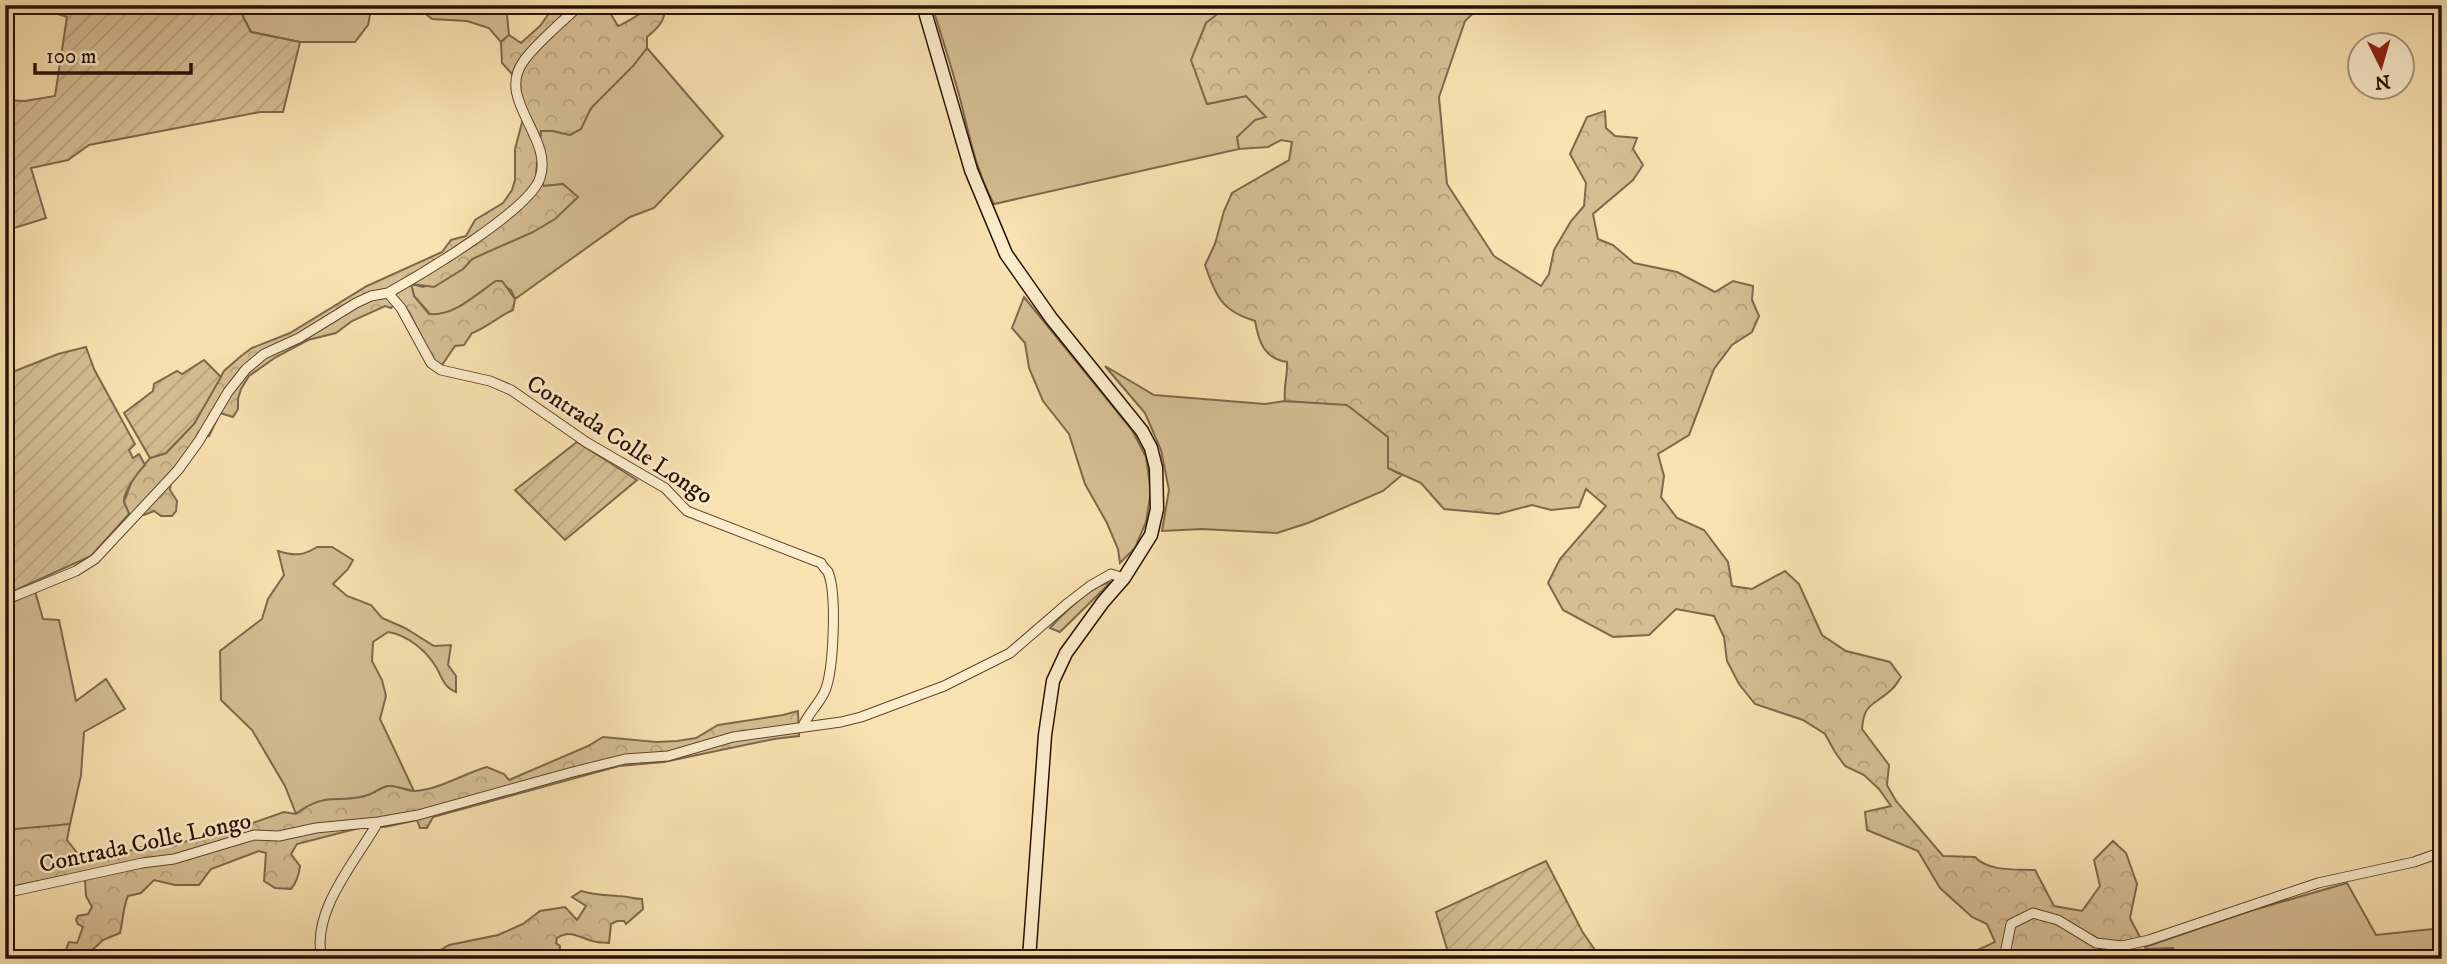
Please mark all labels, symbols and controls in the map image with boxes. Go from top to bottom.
scale bar [35,32,191,76]
north arrow [2346,32,2416,102]
text: 100 m [46,44,97,70]
text: N [2373,69,2391,94]
street label: Contrada Colle Longo [521,368,718,511]
street label: Contrada Colle Longo [36,806,254,880]

